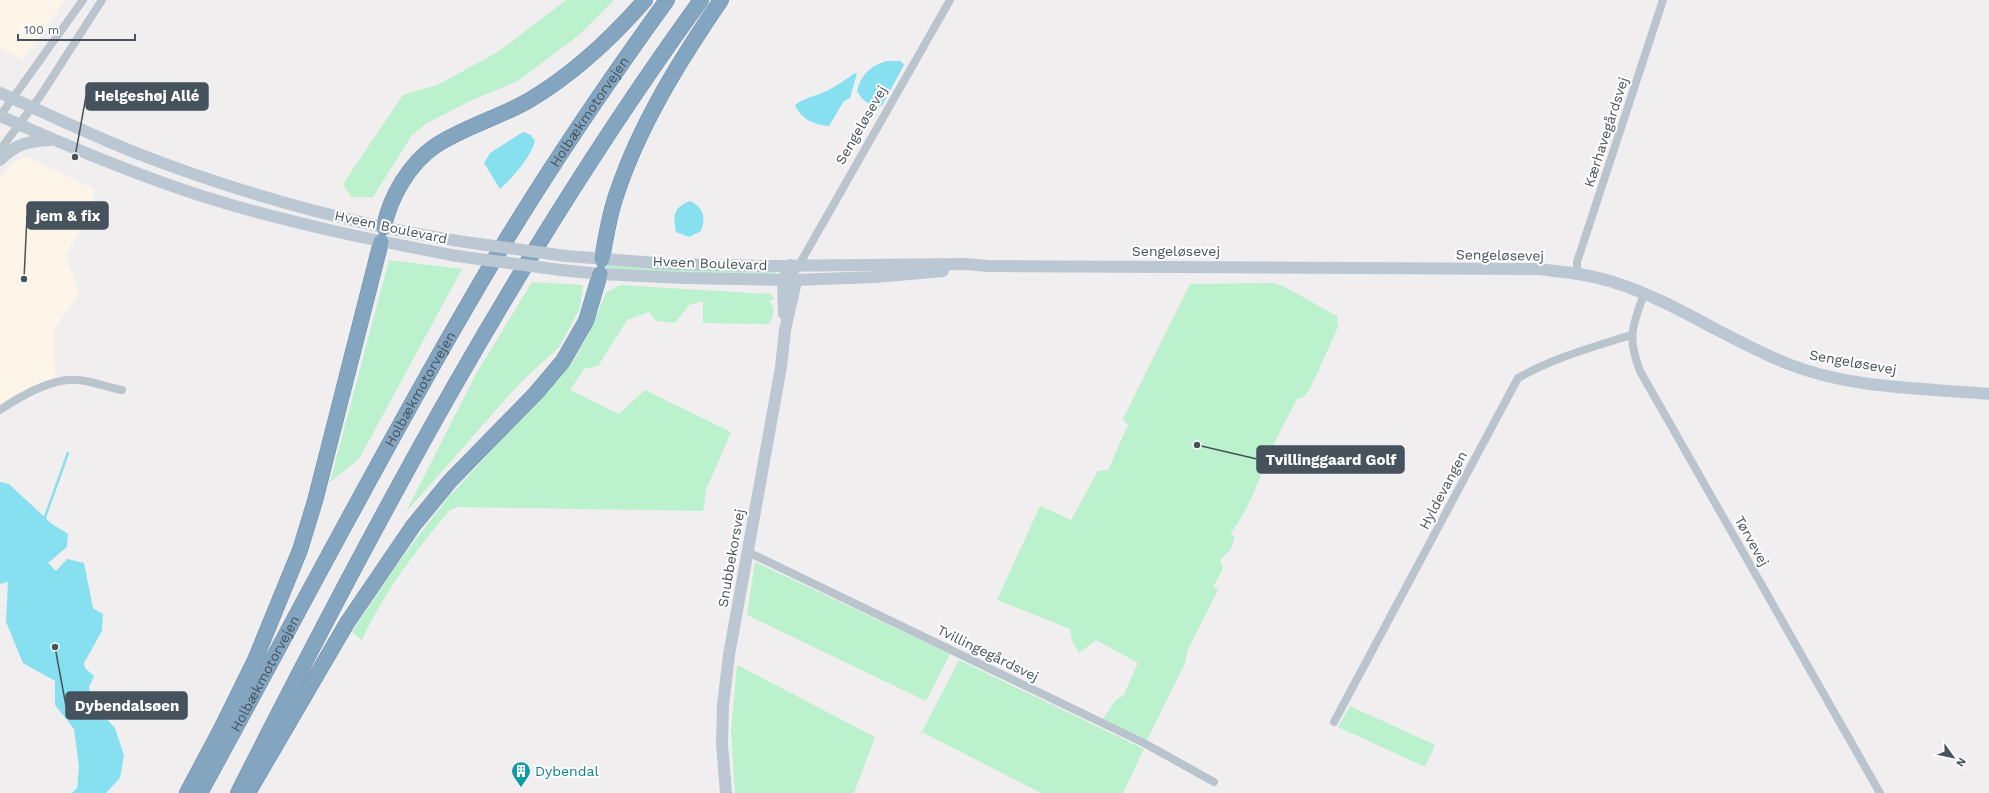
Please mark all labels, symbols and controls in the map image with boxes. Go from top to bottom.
scale bar [18,16,135,42]
text: 100 m [24,23,59,37]
street label: Holbækmotorvejen [546,53,632,170]
street label: Kærhavegårdsvej [1581,75,1631,189]
callout: Helgeshøj Allé [86,83,208,110]
street label: Sengeløsevej [832,83,890,167]
text: Helgeshøj Allé [94,87,200,105]
callout: jem & fix [27,202,108,229]
text: jem & fix [34,207,101,225]
street label: Hveen Boulevard [333,207,449,247]
street label: Sengeløsevej [1132,243,1220,259]
street label: Sengeløsevej [1456,246,1544,264]
street label: Hveen Boulevard [652,253,768,273]
street label: Holbækmotorvejen [381,329,459,449]
street label: Sengeløsevej [1808,346,1898,378]
callout: Tvillinggaard Golf [1257,446,1404,473]
street label: Hyldevangen [1416,448,1470,532]
text: Tvillinggaard Golf [1265,451,1397,469]
street label: Snubbekorsvej [714,508,748,608]
street label: Tørvevej [1732,513,1772,569]
street label: Holbækmotorvejen [227,613,303,734]
street label: Tvillingegårdsvej [935,621,1041,685]
callout: Dybendalsøen [66,692,187,719]
text: Dybendalsøen [75,697,179,715]
north arrow [1933,737,1973,777]
text: N [1953,755,1969,769]
building icon: Dybendal [510,760,532,788]
place label: Dybendal [535,763,599,779]

